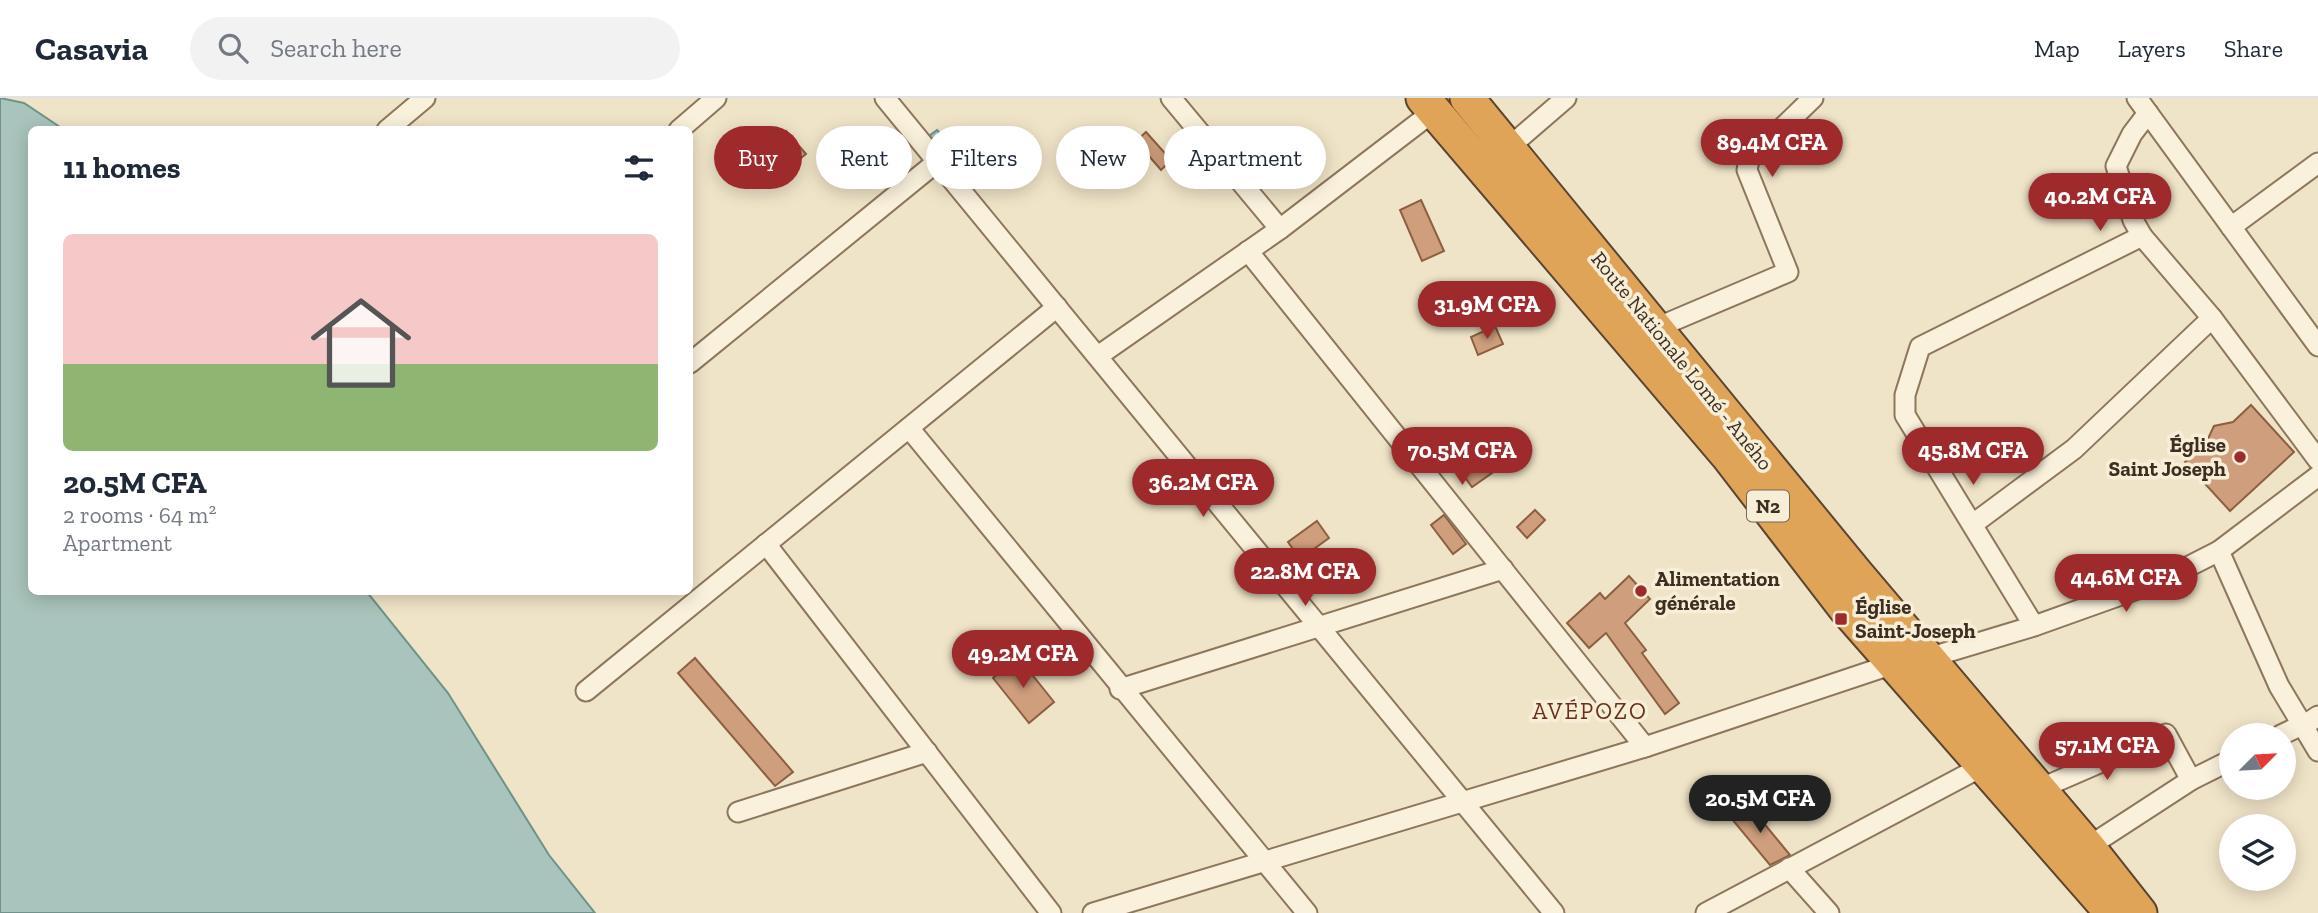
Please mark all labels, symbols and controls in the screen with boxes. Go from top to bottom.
search box [190,17,680,80]
text: Casavia [35,29,148,68]
icon: search [214,29,252,67]
text: Search here [270,32,402,64]
text: Map [2034,34,2080,63]
text: Layers [2118,34,2186,63]
text: Share [2224,34,2283,63]
pin: 89.4M CFA [1692,120,1852,179]
chip: Buy [714,126,802,189]
chip: Rent [816,126,912,189]
chip: Filters [926,126,1042,189]
chip: New [1056,126,1150,189]
chip: Apartment [1164,126,1326,189]
text: 89.4M CFA [1717,128,1827,156]
icon: filters [620,149,658,187]
text: 11 homes [63,150,181,186]
pin: 40.2M CFA [2020,174,2180,233]
text: 40.2M CFA [2044,182,2156,210]
street label: Route Nationale Lomé - Aného [1586,246,1778,475]
icon: home [298,280,424,406]
pin: 31.9M CFA [1407,282,1567,341]
text: 31.9M CFA [1434,290,1540,318]
pin: 70.5M CFA [1382,428,1542,487]
pin: 45.8M CFA [1893,428,2053,487]
place label: Église Saint Joseph [2108,432,2226,481]
text: 70.5M CFA [1407,436,1517,464]
text: 45.8M CFA [1918,436,2028,464]
marker: Église Saint Joseph [2232,449,2248,465]
pin: 36.2M CFA [1123,460,1283,519]
text: 20.5M CFA [63,465,207,501]
text: 36.2M CFA [1148,468,1258,496]
road number: N2 [1747,490,1789,522]
text: 2 rooms · 64 m² [63,501,216,529]
text: Apartment [63,529,172,557]
pin: 22.8M CFA [1225,548,1385,608]
pin: 44.6M CFA [2046,554,2206,614]
text: 22.8M CFA [1250,557,1360,585]
text: 44.6M CFA [2071,563,2181,591]
place label: Alimentation générale [1655,566,1780,615]
marker: Alimentation générale [1633,583,1649,599]
place label: Église Saint-Joseph [1855,594,1976,643]
marker: Église Saint-Joseph [1833,611,1849,627]
pin: 49.2M CFA [943,630,1103,690]
text: 49.2M CFA [968,639,1078,667]
district label: AVÉPOZO [1532,697,1648,725]
pin: 57.1M CFA [2027,722,2187,782]
north arrow [2219,723,2296,800]
map controls [2219,723,2296,891]
text: 57.1M CFA [2055,731,2159,759]
pin: 20.5M CFA [1680,776,1840,835]
text: 20.5M CFA [1705,784,1815,812]
button: layers [2219,814,2296,891]

